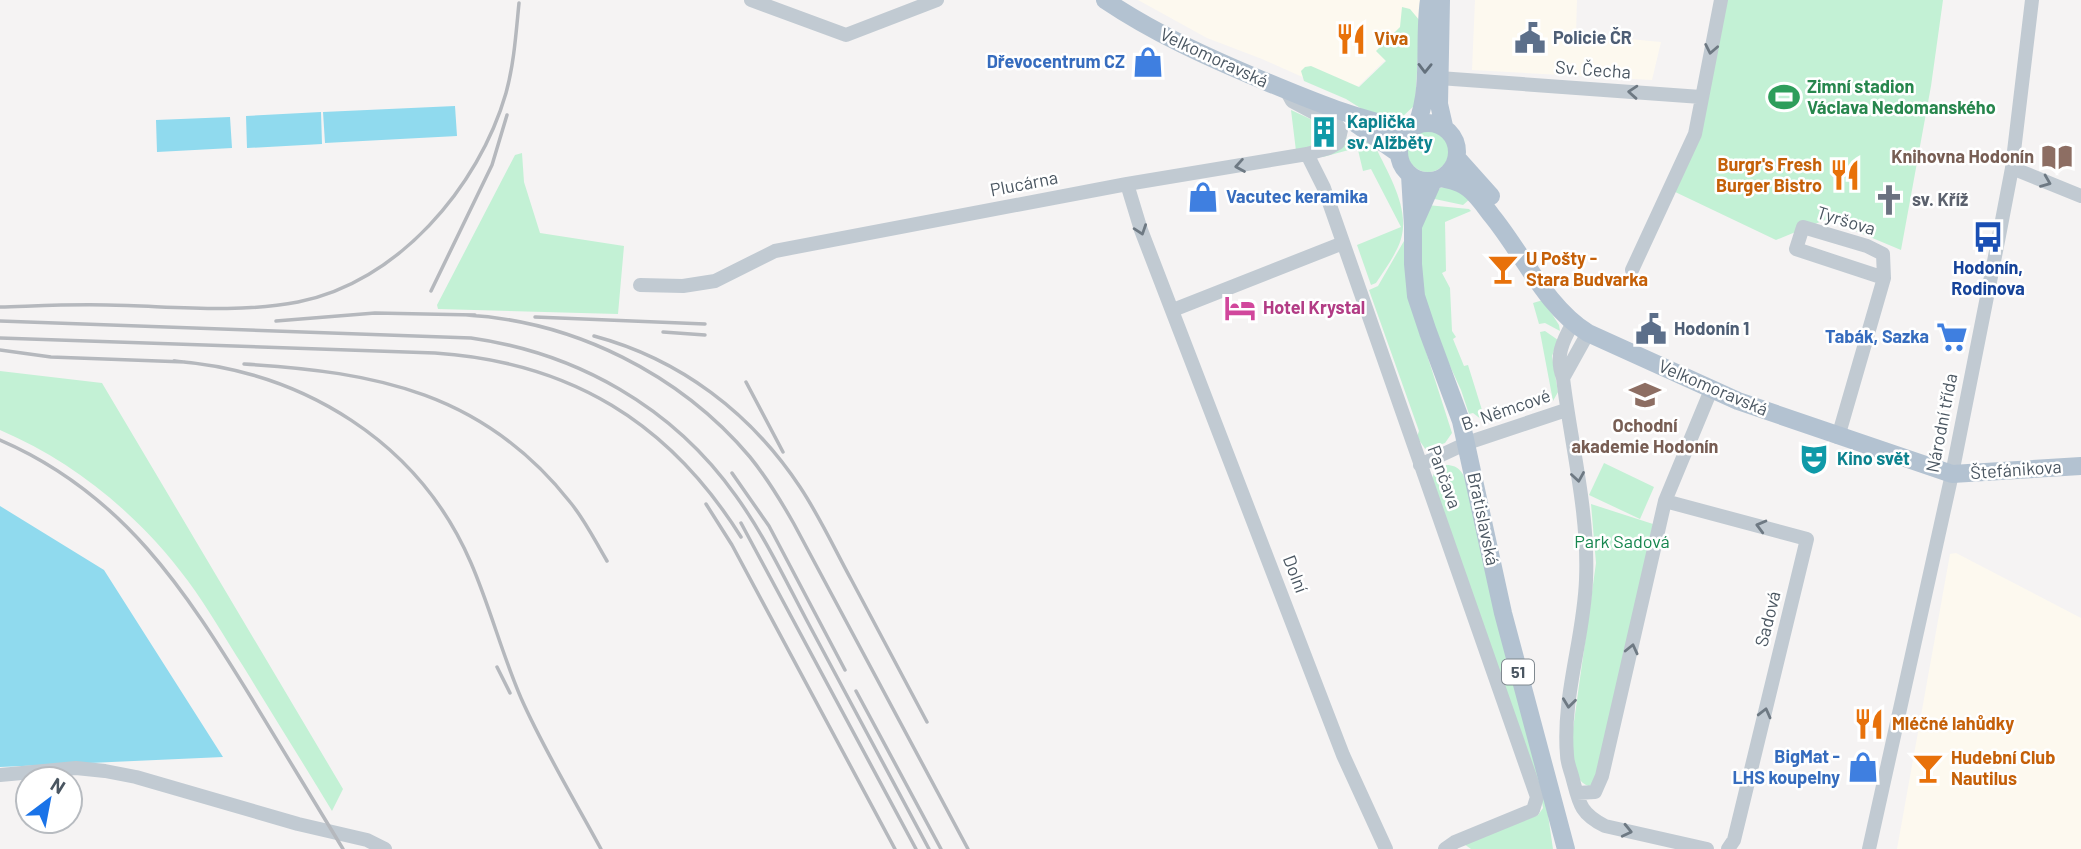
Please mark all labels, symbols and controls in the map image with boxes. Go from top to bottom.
public building icon: Policie ČR [1513,21,1547,55]
street label: Velkomoravská [1157,22,1272,92]
restaurant icon: Viva [1334,22,1368,56]
place label: Policie ČR [1553,26,1632,48]
place label: Viva [1374,27,1408,49]
one-way arrow [1704,43,1719,55]
shop icon: Dřevocentrum CZ [1131,45,1165,79]
place label: Dřevocentrum CZ [987,50,1125,72]
street label: Sv. Čecha [1555,55,1632,83]
one-way arrow [1417,63,1433,74]
place label: Zimní stadion Václava Nedomanského [1807,75,1996,118]
sports icon: Zimní stadion Václava Nedomanského [1767,80,1801,114]
one-way arrow [1627,85,1638,100]
place label: Kaplička sv. Alžběty [1347,110,1433,153]
building icon: Kaplička sv. Alžběty [1307,115,1341,149]
library icon: Knihovna Hodonín [2040,140,2074,174]
place label: Knihovna Hodonín [1891,145,2034,167]
place label: Burgr's Fresh Burger Bistro [1716,153,1822,196]
one-way arrow [1234,158,1246,173]
restaurant icon: Burgr's Fresh Burger Bistro [1828,158,1862,192]
street label: Plucárna [988,166,1059,200]
one-way arrow [2040,173,2052,187]
shop icon: Vacutec keramika [1186,180,1220,214]
church icon: sv. Kříž [1872,183,1906,217]
place label: Vacutec keramika [1226,185,1368,207]
place label: sv. Kříž [1912,188,1968,210]
street label: Tyršova [1814,201,1878,239]
bus stop icon: Hodonín, Rodinova [1971,220,2005,254]
one-way arrow [1133,223,1147,236]
place label: U Pošty - Stara Budvarka [1526,247,1648,290]
bar icon: U Pošty - Stara Budvarka [1486,252,1520,286]
place label: Hodonín, Rodinova [1951,256,2025,299]
hotel icon: Hotel Krystal [1223,291,1257,325]
place label: Hotel Krystal [1263,296,1365,318]
public building icon: Hodonín 1 [1634,312,1668,346]
place label: Hodonín 1 [1674,317,1749,339]
supermarket icon: Tabák, Sazka [1935,320,1969,354]
place label: Tabák, Sazka [1825,325,1929,347]
street label: Velkomoravská [1655,354,1771,420]
street label: Národní třída [1921,371,1961,474]
school or university icon: Ochodní akademie Hodonín [1628,378,1662,412]
street label: B. Němcové [1458,384,1553,435]
place label: Ochodní akademie Hodonín [1572,414,1718,457]
street label: Pančava [1423,442,1466,511]
theatre icon: Kino svět [1797,442,1831,476]
place label: Kino svět [1837,447,1910,469]
street label: Štefánikova [1970,455,2062,483]
street label: Bratislavská [1463,470,1505,567]
one-way arrow [1570,471,1585,483]
one-way arrow [1755,520,1767,534]
park label: Park Sadová [1574,530,1670,552]
street label: Dolní [1279,552,1313,596]
street label: Sadová [1750,589,1785,649]
one-way arrow [1623,643,1638,655]
road number: 51 [1502,660,1534,684]
one-way arrow [1562,697,1577,709]
one-way arrow [1757,707,1771,719]
restaurant icon: Mléčné lahůdky [1852,707,1886,741]
place label: Mléčné lahůdky [1892,712,2014,734]
place label: BigMat - LHS koupelny [1733,745,1840,788]
place label: Hudební Club Nautilus [1951,746,2055,789]
shop icon: BigMat - LHS koupelny [1846,750,1880,784]
bar icon: Hudební Club Nautilus [1911,751,1945,785]
north arrow [14,765,84,835]
text: N [47,772,70,798]
one-way arrow [1621,823,1633,837]

